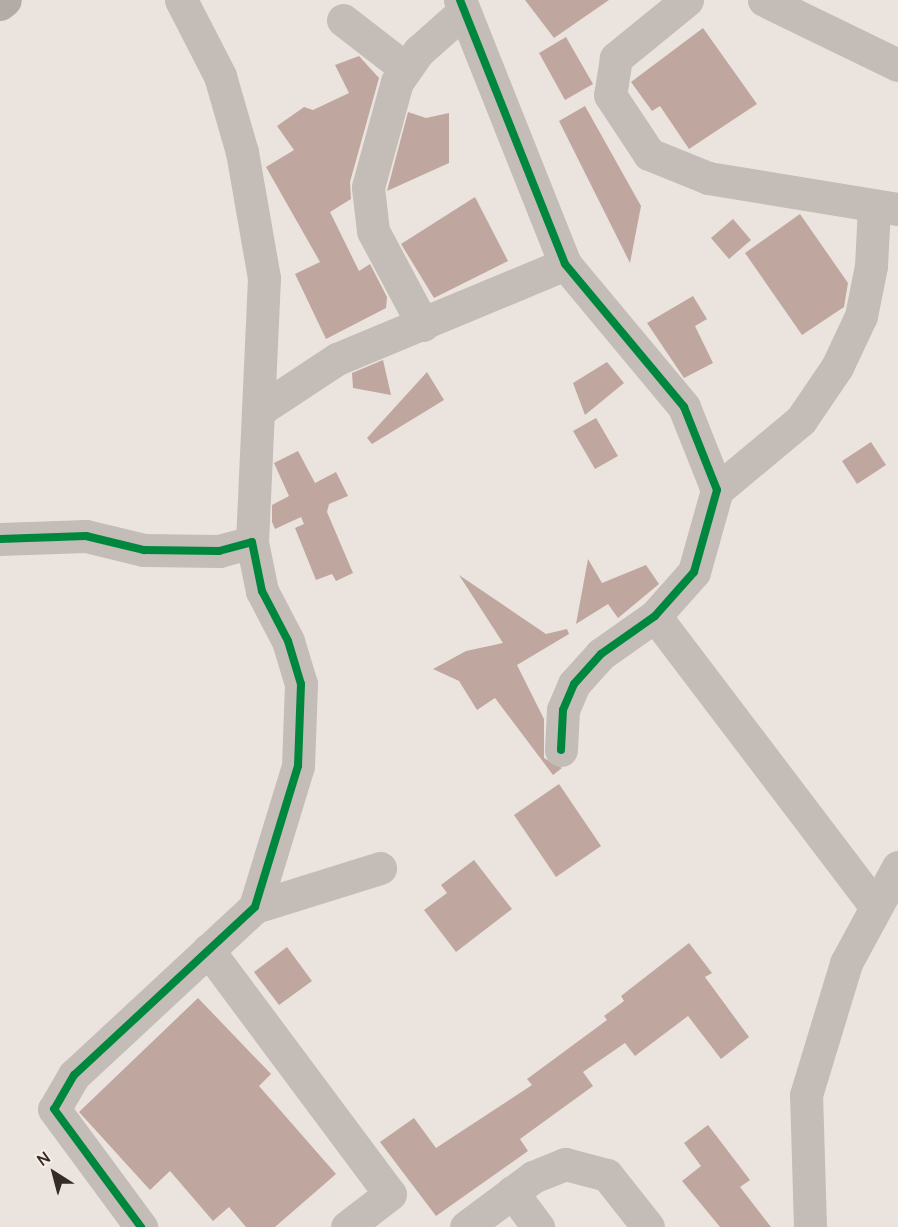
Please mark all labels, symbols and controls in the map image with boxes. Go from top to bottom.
north arrow [24,1143,84,1203]
text: N [32,1146,55,1171]

